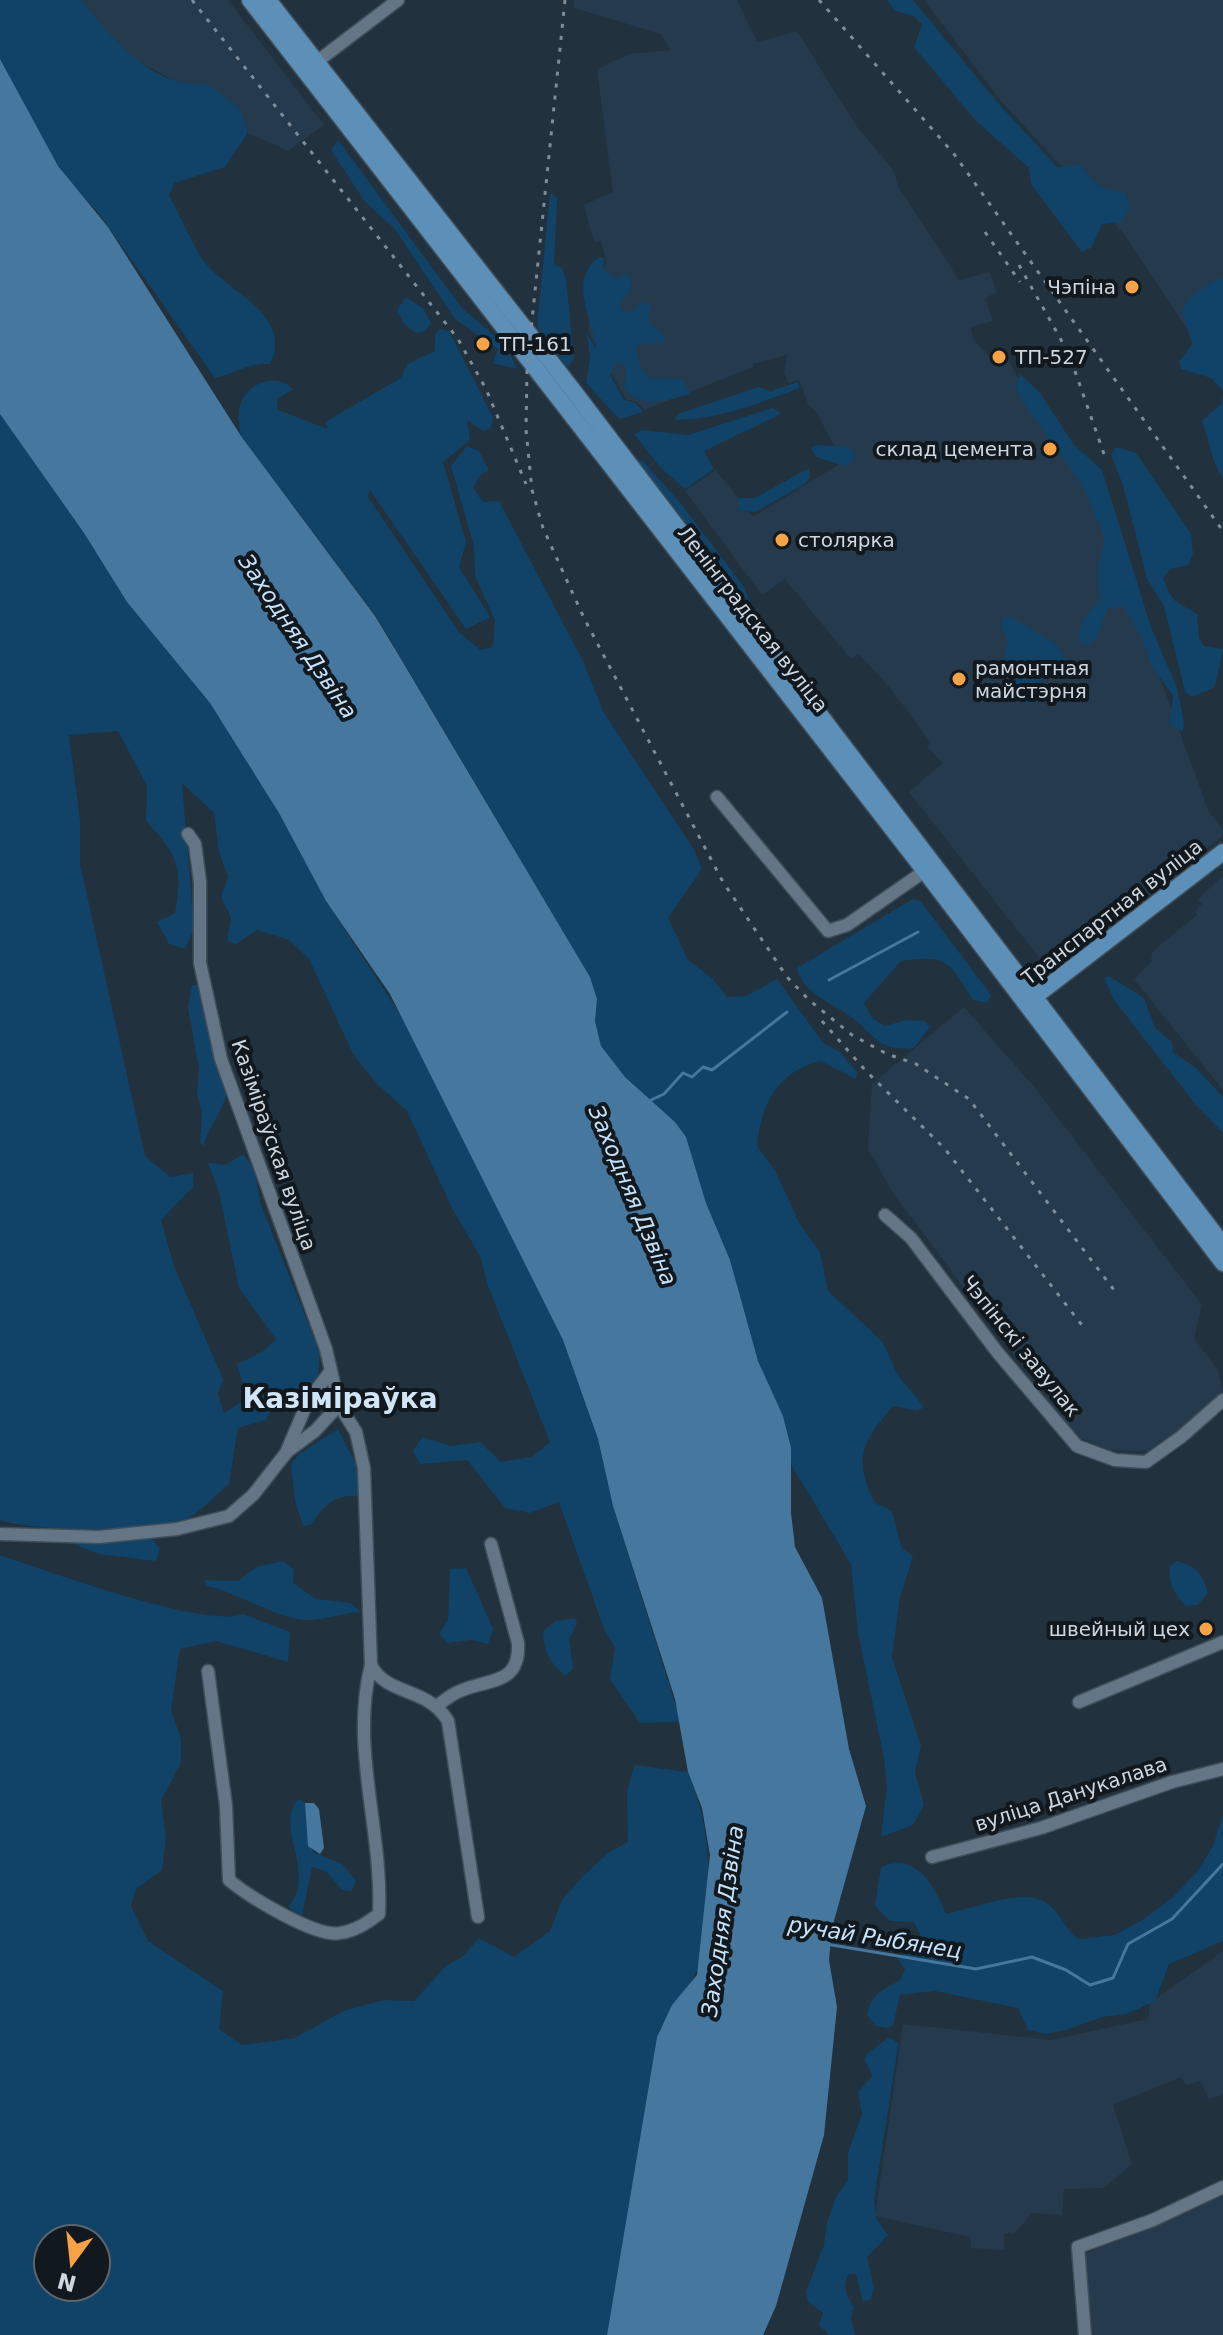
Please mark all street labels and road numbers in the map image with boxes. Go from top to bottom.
street label: Ленінградская вуліца [673,521,833,717]
street label: Транспартная вуліца [1016,834,1207,991]
street label: Казіміраўская вуліца [227,1036,321,1254]
street label: Чэпінскі завулак [957,1270,1085,1422]
street label: вуліца Данукалава [972,1752,1170,1836]

